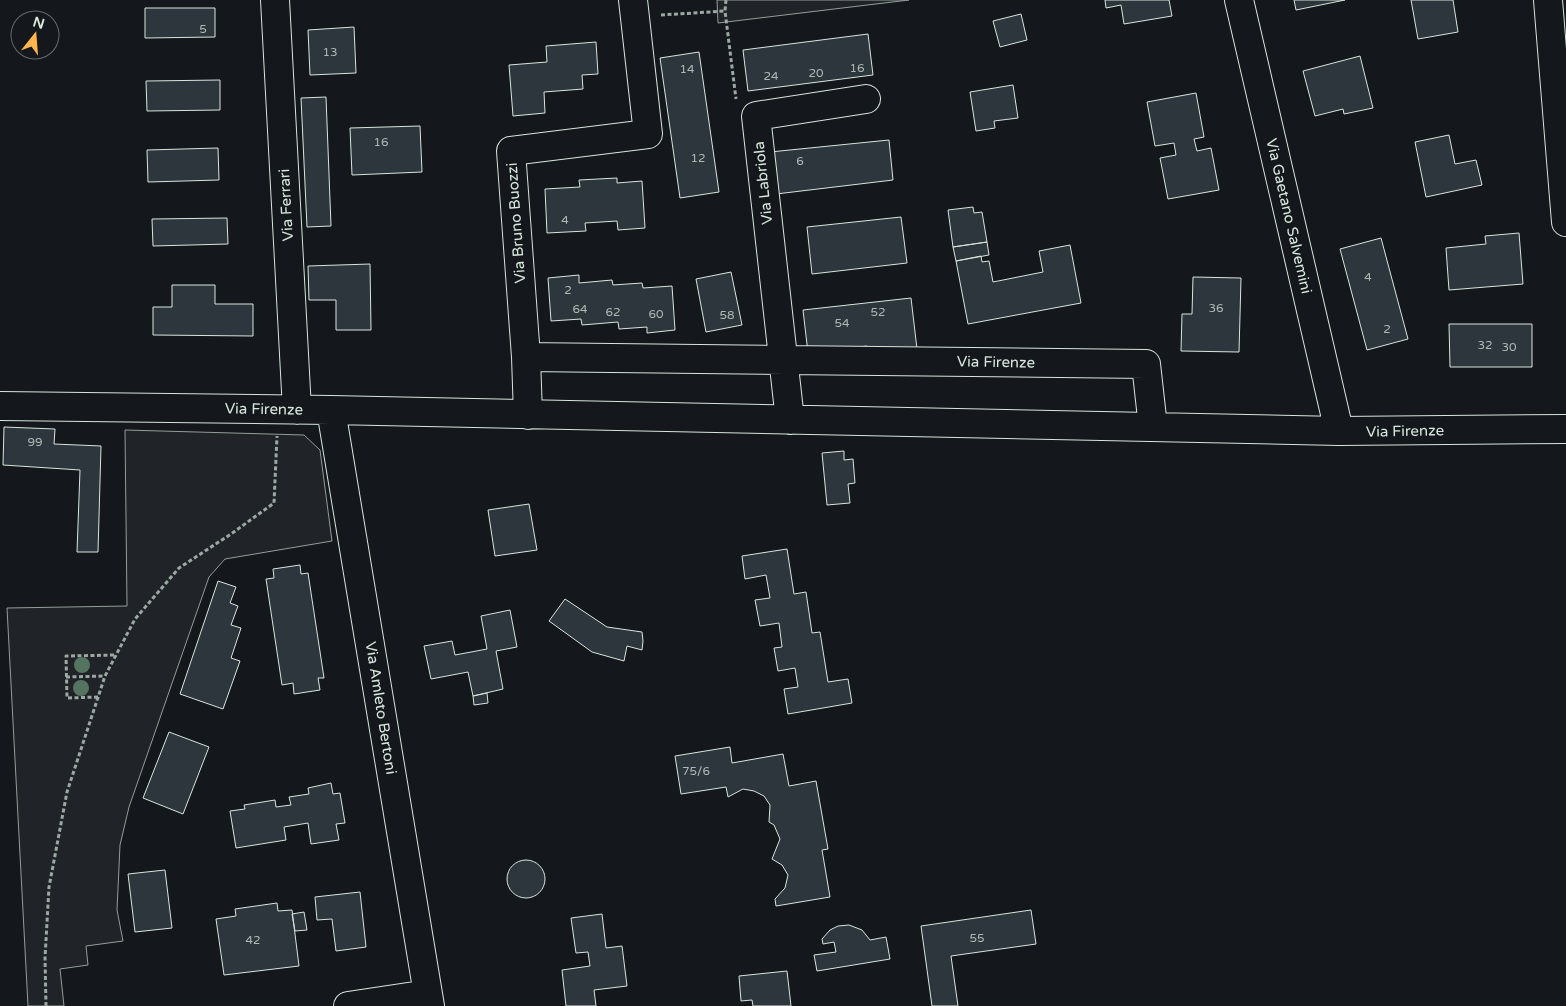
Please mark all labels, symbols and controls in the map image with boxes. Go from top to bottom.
north arrow [10,10,60,60]
text: N [31,13,47,33]
house number: 5 [199,22,207,36]
house number: 13 [322,45,338,59]
house number: 16 [849,61,865,75]
house number: 14 [679,62,695,76]
house number: 20 [808,66,824,80]
house number: 24 [763,69,779,83]
house number: 16 [373,135,389,149]
street label: Via Gaetano Salvemini [1262,136,1316,296]
street label: Via Labriola [750,140,776,226]
house number: 12 [690,151,706,165]
house number: 6 [796,154,804,168]
street label: Via Bruno Buozzi [503,162,529,284]
street label: Via Ferrari [275,168,297,242]
house number: 4 [561,213,569,227]
house number: 4 [1364,270,1372,284]
house number: 2 [564,283,572,297]
house number: 36 [1208,301,1224,315]
house number: 64 [572,302,588,316]
house number: 62 [605,305,621,319]
house number: 52 [870,305,886,319]
house number: 60 [648,307,664,321]
house number: 58 [719,308,735,322]
house number: 54 [834,316,850,330]
house number: 2 [1383,322,1391,336]
house number: 32 [1477,338,1493,352]
house number: 30 [1501,340,1517,354]
street label: Via Firenze [957,352,1035,372]
street label: Via Firenze [225,399,303,419]
street label: Via Firenze [1366,421,1444,441]
house number: 99 [27,435,43,449]
street label: Via Amleto Bertoni [362,640,400,776]
house number: 75/6 [682,764,710,778]
house number: 55 [969,931,985,945]
house number: 42 [245,933,261,947]

